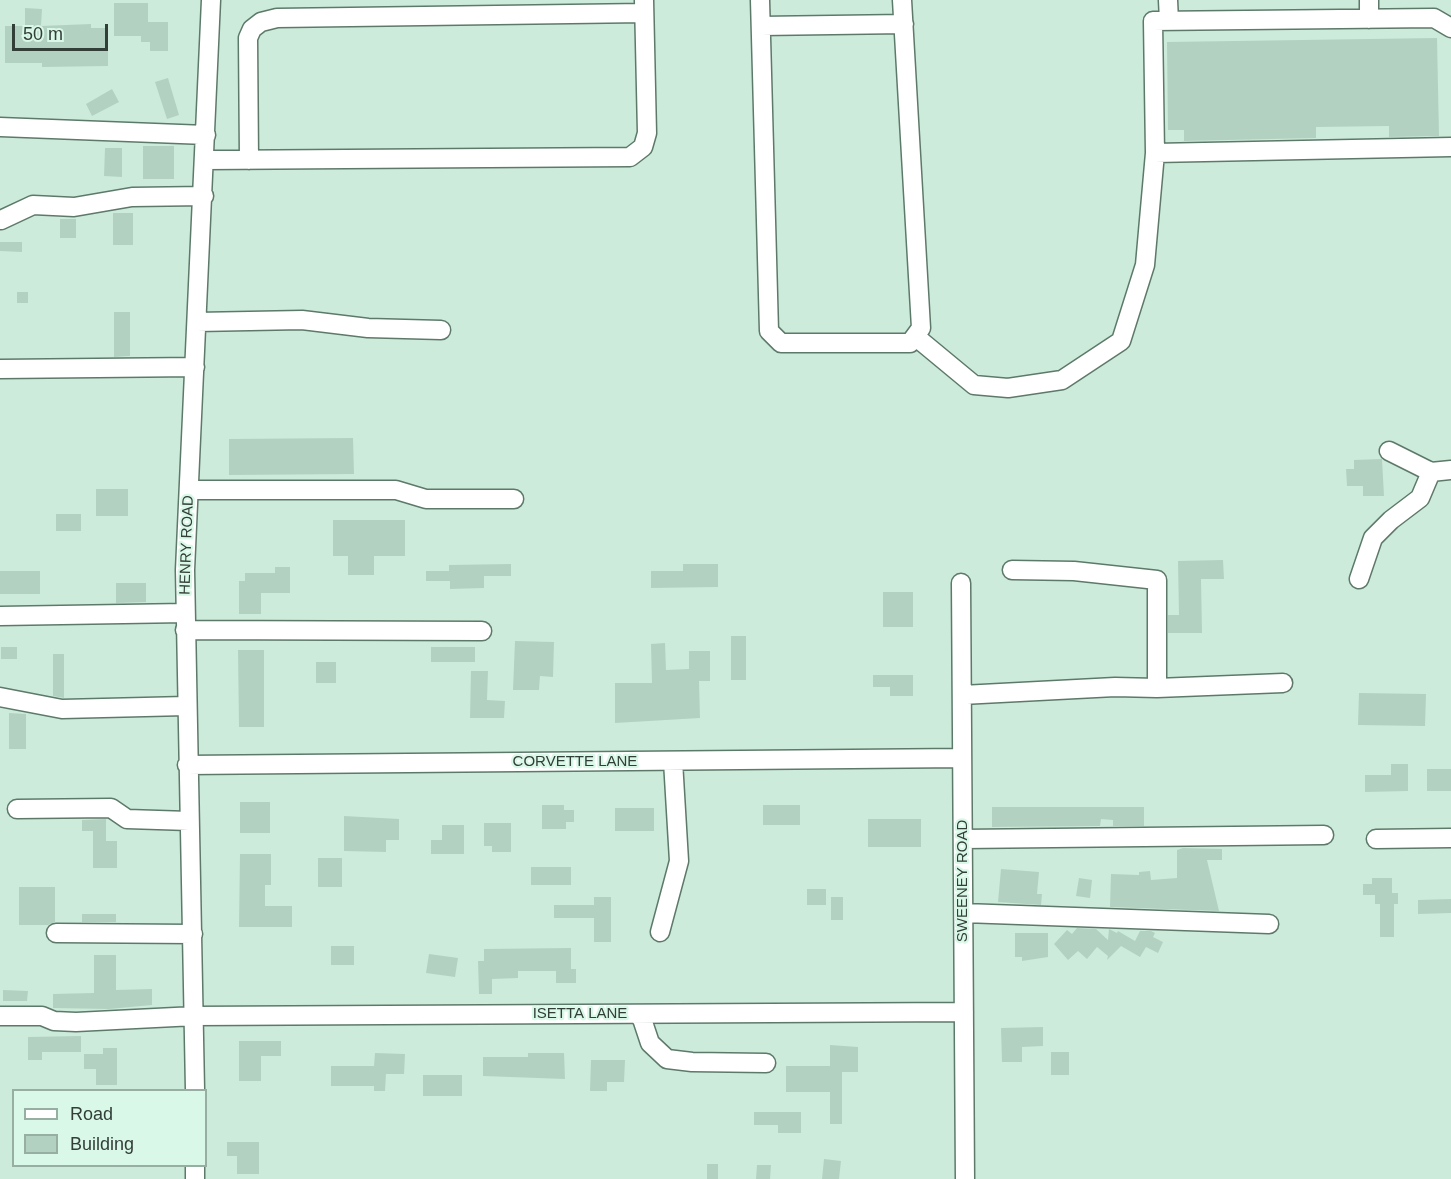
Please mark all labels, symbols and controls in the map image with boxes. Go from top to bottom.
scale bar [15,12,111,50]
text: 50 m [23,24,63,44]
street label: HENRY ROAD [176,495,198,595]
street label: CORVETTE LANE [513,753,637,771]
street label: SWEENEY ROAD [954,820,972,942]
street label: ISETTA LANE [533,1005,627,1023]
legend [12,1089,207,1167]
text: Road [70,1104,113,1124]
text: Building [70,1134,134,1154]

